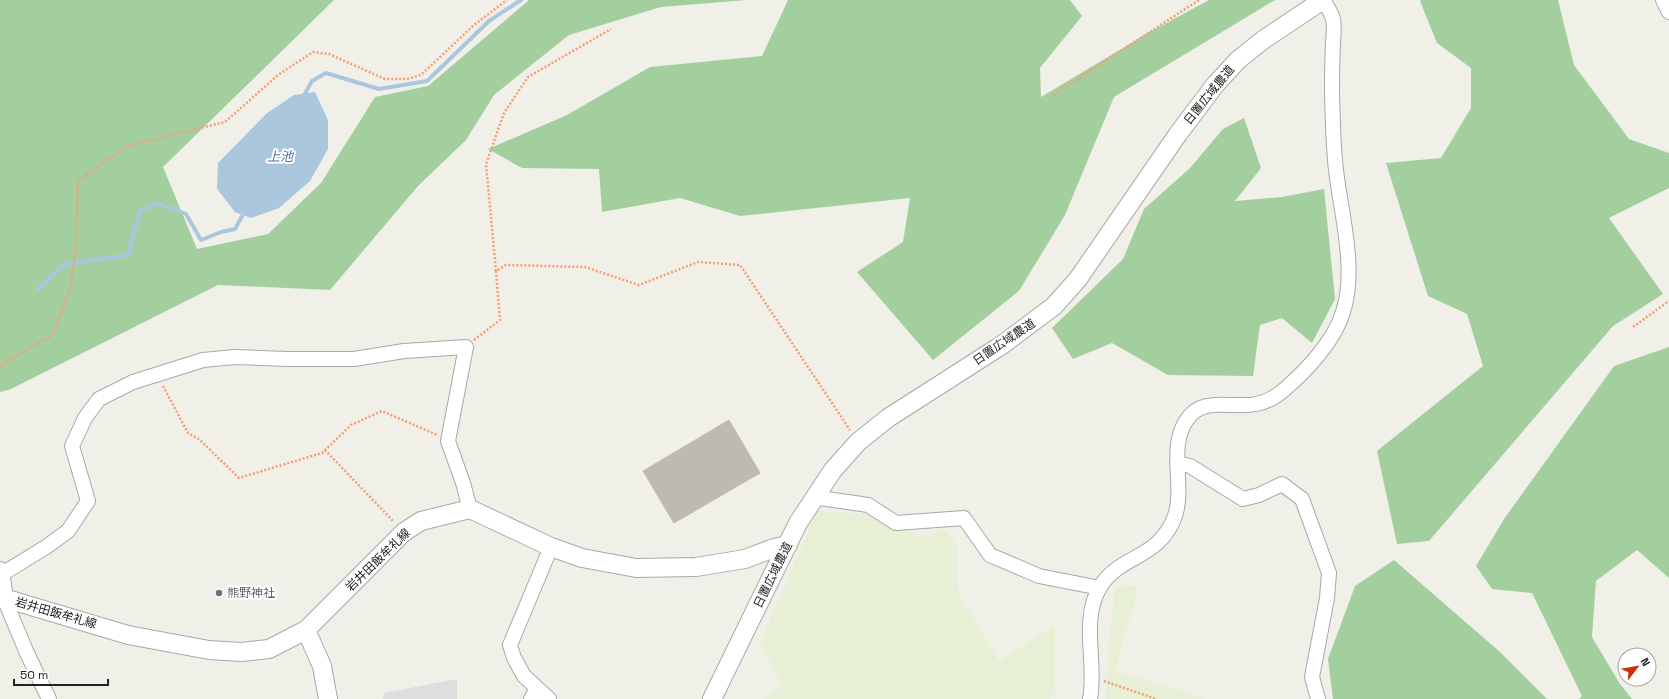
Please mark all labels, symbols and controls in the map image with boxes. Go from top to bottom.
street label: 日置広域農道 [1180,62,1238,128]
water label: 上池 [267,148,295,165]
street label: 日置広域農道 [970,315,1038,369]
street label: 岩井田飯牟礼線 [342,525,414,595]
street label: 日置広域農道 [750,539,796,611]
place label: 熊野神社 [227,585,275,601]
marker: 熊野神社 [214,588,224,598]
street label: 岩井田飯牟礼線 [13,594,99,632]
north arrow [1617,647,1657,687]
text: N [1638,655,1653,669]
scale bar [14,661,108,687]
text: 50 m [20,667,48,683]

